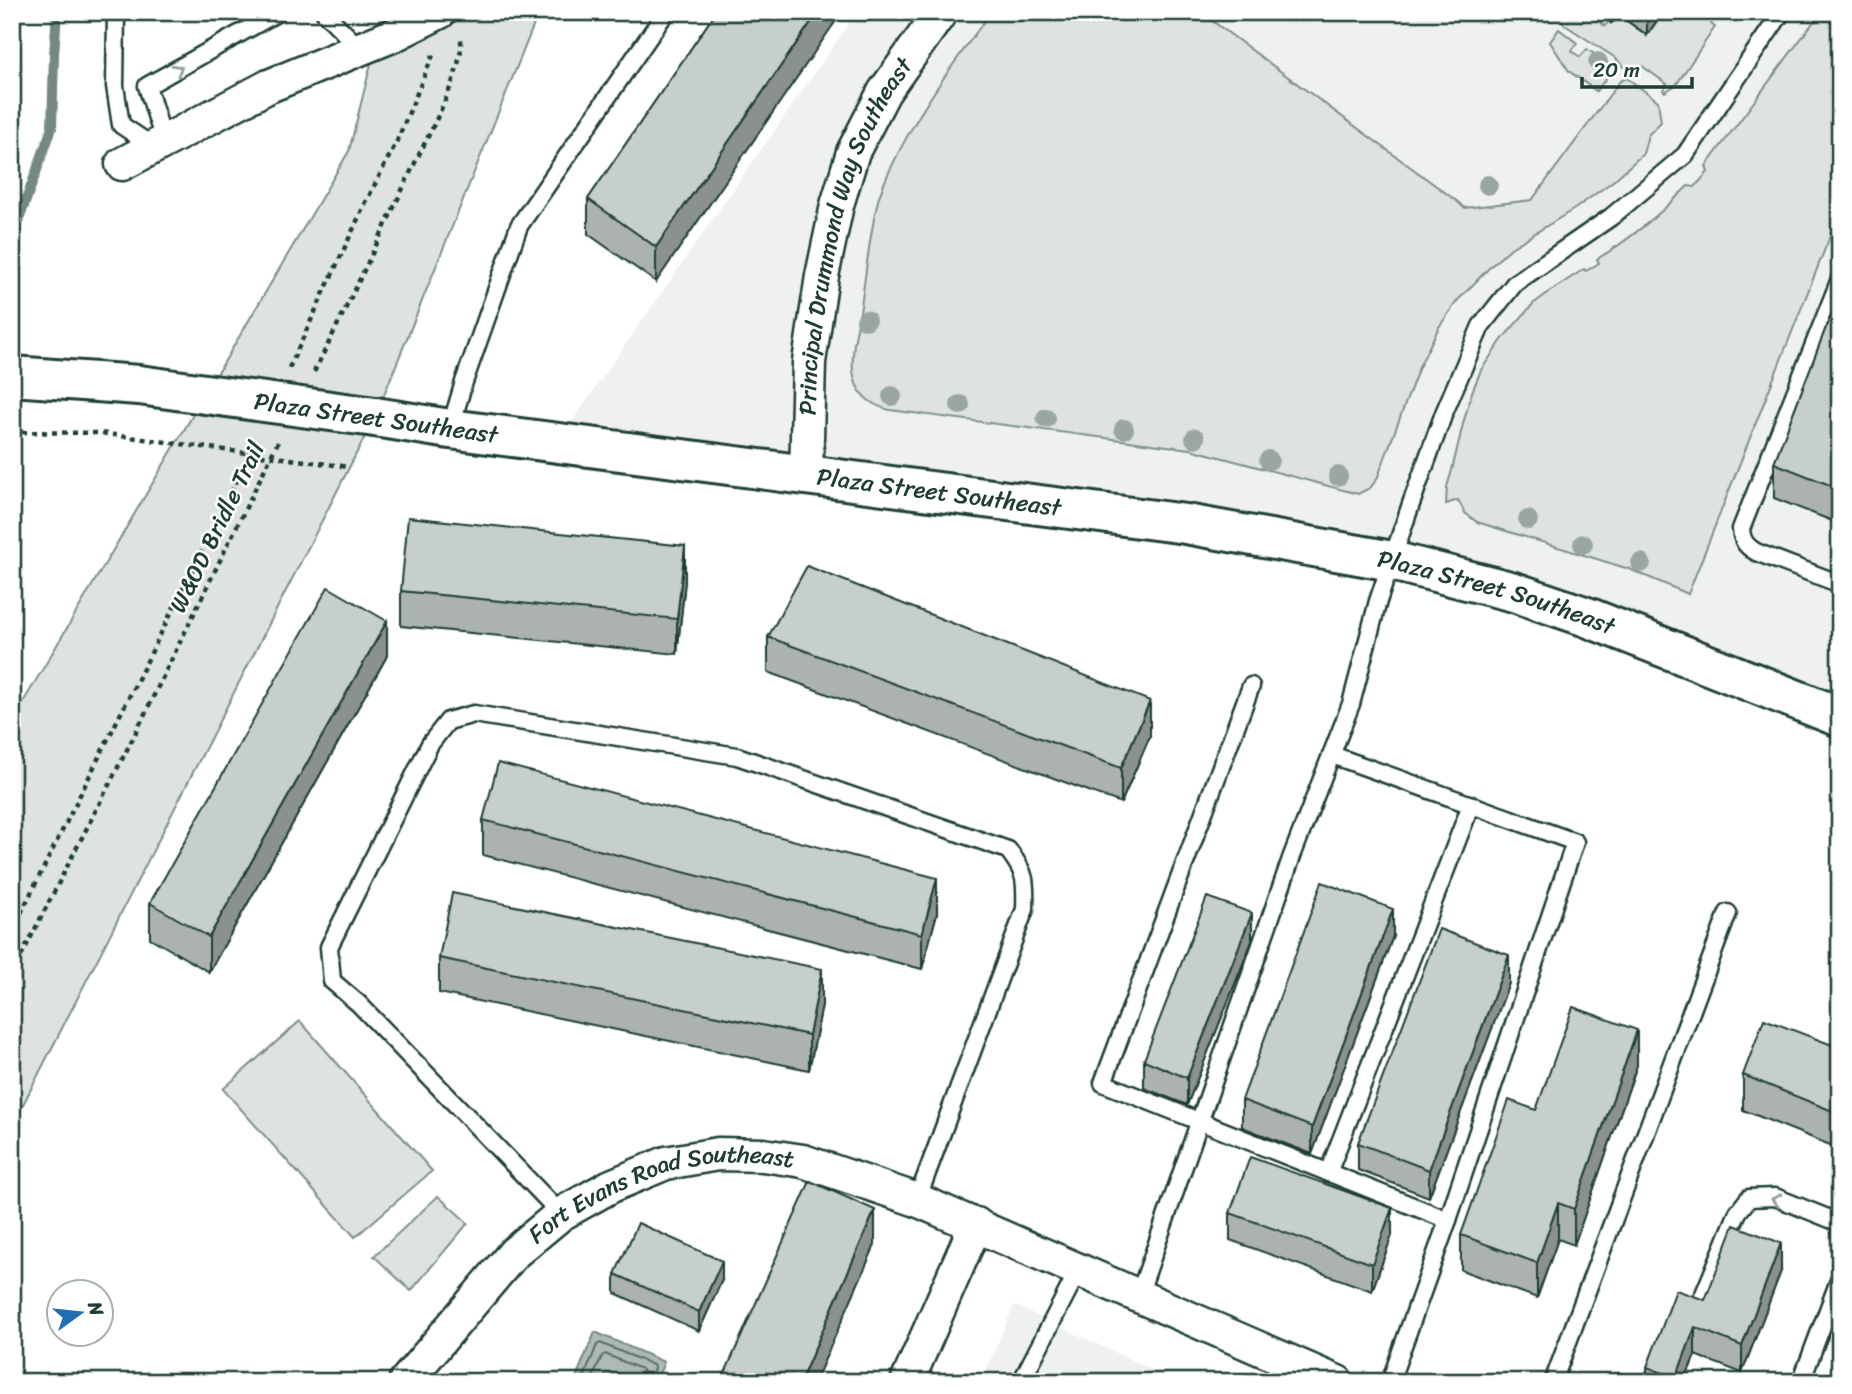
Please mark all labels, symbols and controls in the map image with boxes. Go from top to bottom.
scale bar [1582,46,1693,90]
street label: Principal Drummond Way Southeast [787,47,924,416]
text: 20 m [1593,51,1640,89]
one-way arrow [171,64,183,77]
street label: Plaza Street Southeast [251,380,502,456]
street label: W&OD Bridle Trail [157,433,277,620]
street label: Plaza Street Southeast [814,456,1065,529]
street label: Plaza Street Southeast [1374,538,1623,648]
street label: Fort Evans Road Southeast [518,1133,797,1254]
one-way arrow [1770,1193,1782,1208]
north arrow [46,1278,116,1348]
text: N [78,1297,114,1320]

